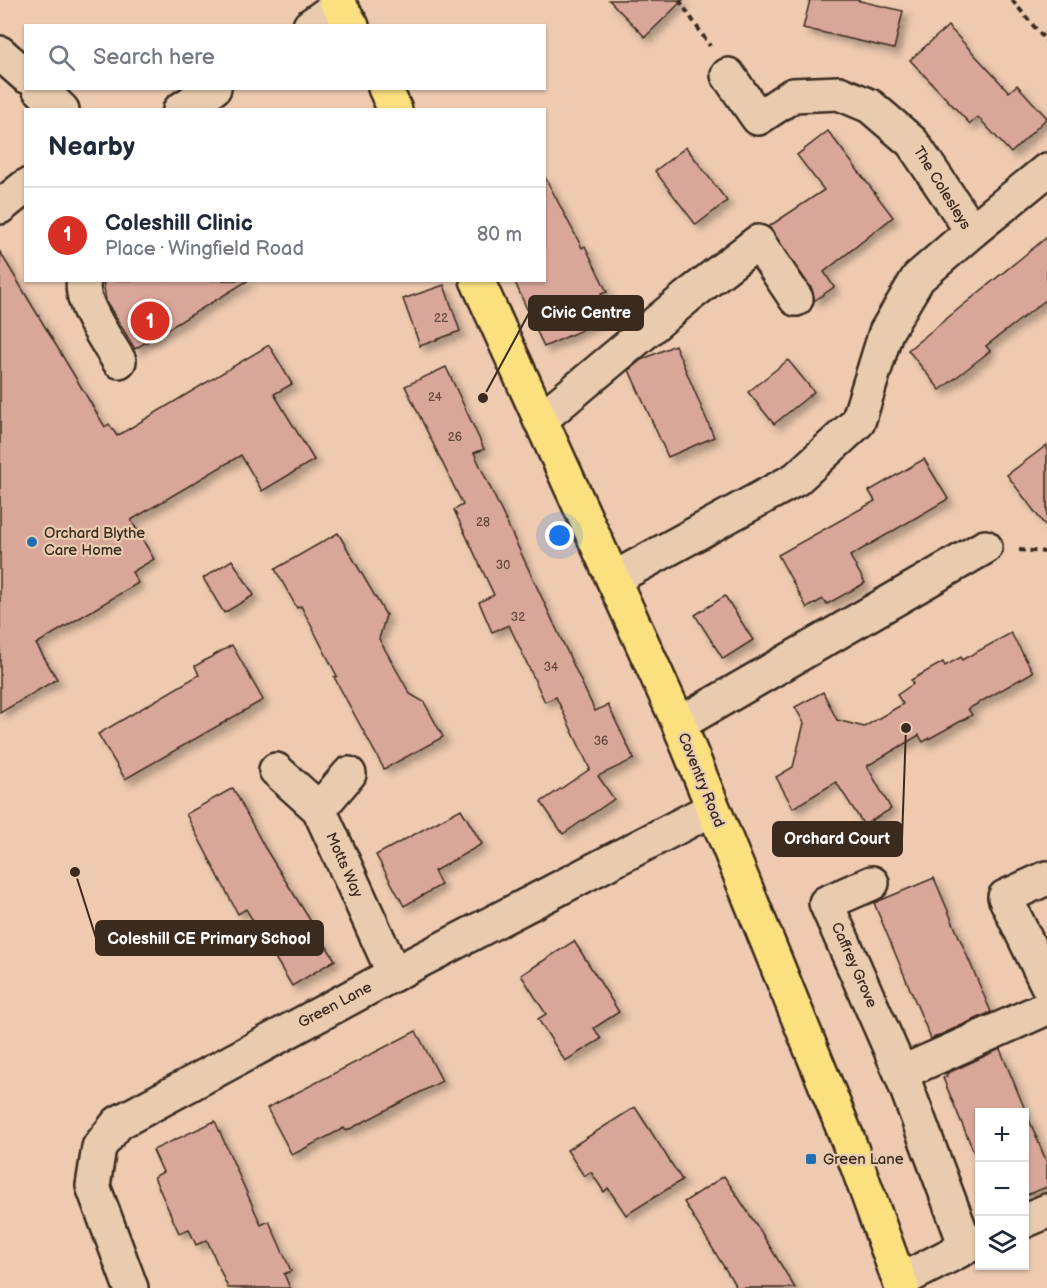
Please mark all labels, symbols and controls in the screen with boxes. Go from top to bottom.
search box [24,24,546,90]
icon: search [45,41,78,74]
text: Search here [93,44,215,71]
text: Nearby [48,132,135,163]
street label: The Colesleys [909,143,975,234]
text: Coleshill Clinic [105,210,253,237]
text: 1 [63,223,72,247]
text: 80 m [477,223,522,247]
text: Place · Wingfield Road [105,237,304,261]
callout: Civic Centre [529,296,643,330]
pin: 1 [130,298,170,344]
text: Civic Centre [541,304,631,323]
house number: 22 [434,311,448,326]
house number: 24 [428,390,443,405]
house number: 26 [448,430,462,445]
house number: 28 [476,515,490,530]
your location [545,521,574,550]
place label: Orchard Blythe Care Home [44,524,145,560]
marker: Orchard Blythe Care Home [25,535,39,549]
house number: 30 [496,558,510,573]
house number: 32 [511,610,525,625]
house number: 34 [544,660,559,675]
street label: Coventry Road [673,730,729,830]
house number: 36 [594,734,608,749]
callout: Orchard Court [773,822,902,856]
street label: Motts Way [321,829,367,901]
text: Orchard Court [784,830,890,849]
street label: Caffrey Grove [827,919,881,1011]
callout: Coleshill CE Primary School [96,921,323,955]
text: Coleshill CE Primary School [107,930,311,949]
street label: Green Lane [295,978,375,1032]
map controls [975,1108,1029,1270]
button: + [975,1108,1029,1162]
place label: Green Lane [823,1150,904,1169]
marker: Green Lane [804,1152,818,1166]
button: − [975,1162,1029,1216]
button: layers [975,1216,1029,1270]

